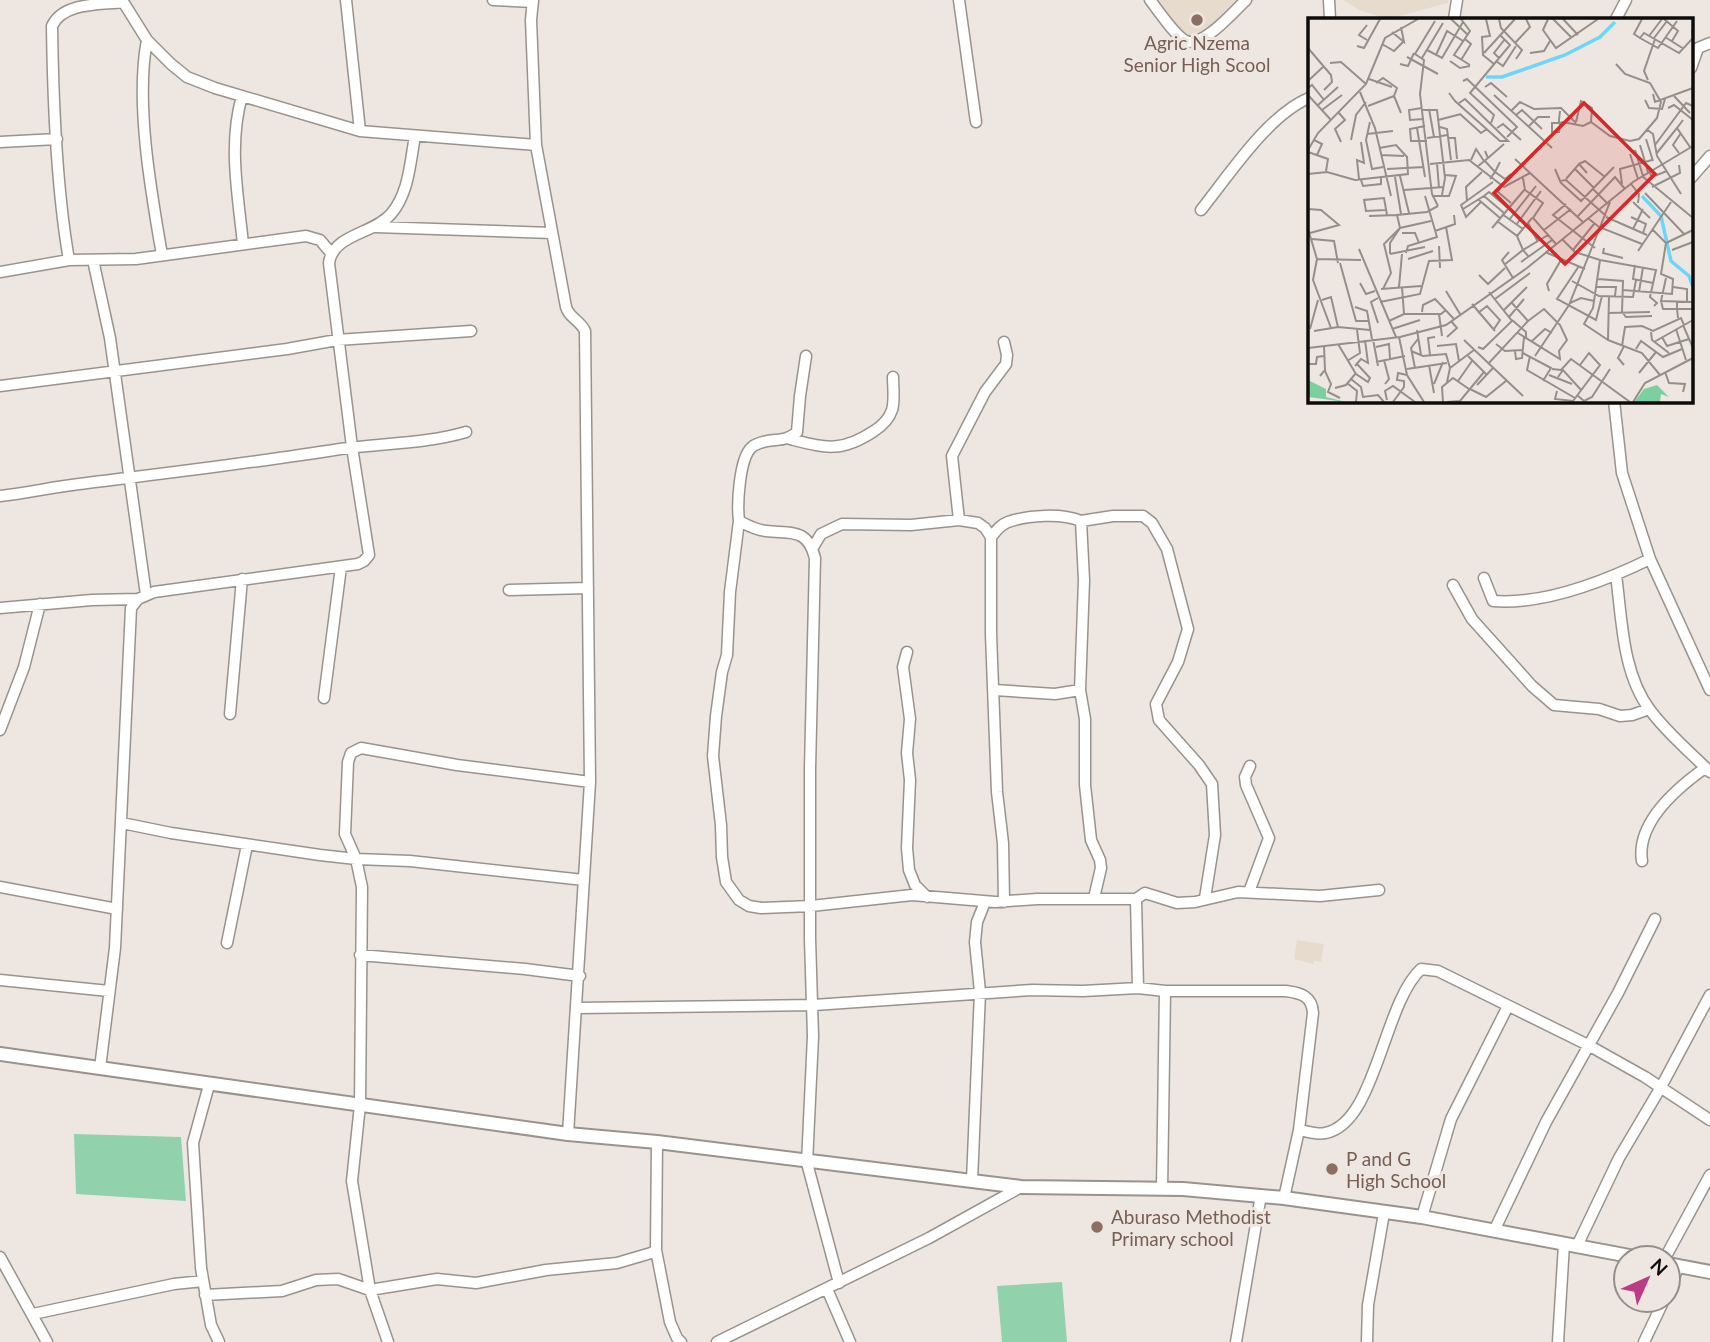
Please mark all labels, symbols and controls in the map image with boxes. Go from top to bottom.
marker: Agric Nzema Senior High Scool [1189,12,1205,28]
inset map [1308,18,1692,402]
place label: Agric Nzema Senior High Scool [1123,31,1271,76]
place label: P and G High School [1346,1147,1446,1192]
marker: P and G High School [1324,1161,1340,1177]
place label: Aburaso Methodist Primary school [1111,1205,1271,1250]
marker: Aburaso Methodist Primary school [1089,1219,1105,1235]
north arrow [1612,1244,1682,1314]
text: N [1646,1253,1673,1280]

